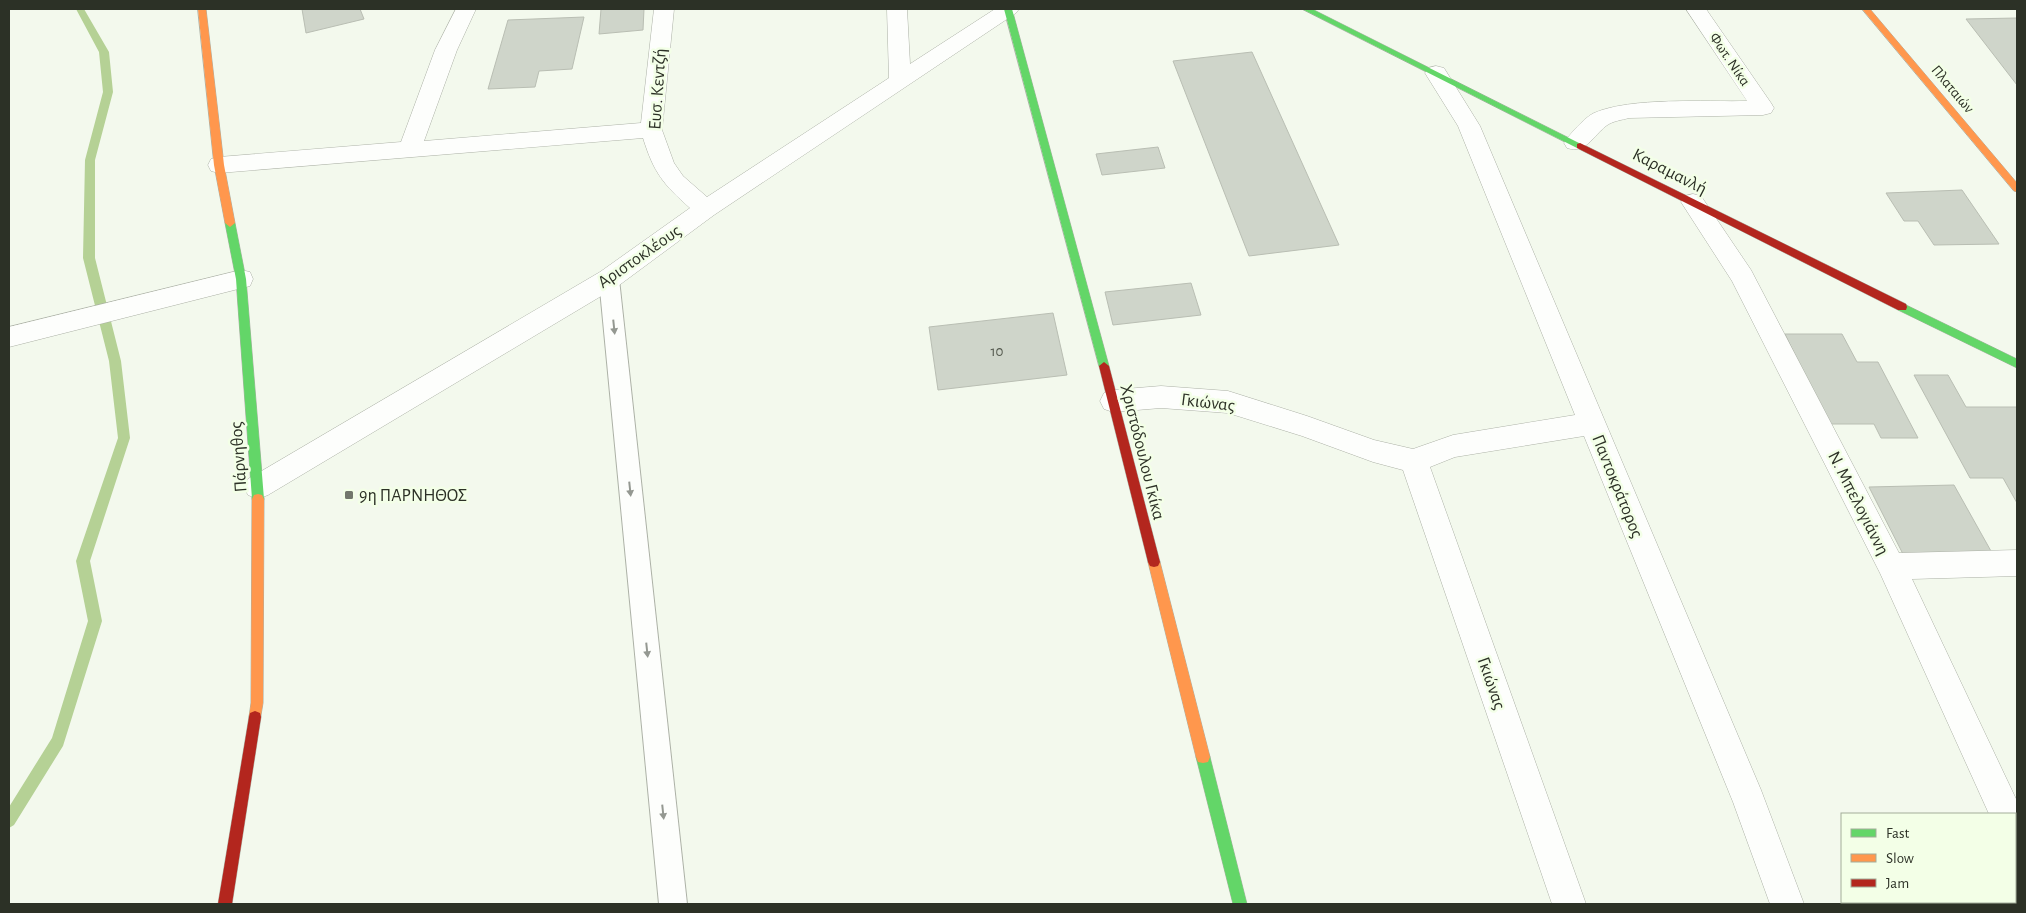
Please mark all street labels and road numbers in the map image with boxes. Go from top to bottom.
street label: Φωτ. Νίκα [1706,30,1753,89]
street label: Ευσ. Κεντζή [646,48,670,130]
street label: Πλαταιών [1928,63,1977,116]
street label: Καραμανλή [1630,146,1710,198]
street label: Αριστοκλέους [595,222,684,292]
street label: Χριστόδουλου Γκίκα [1116,382,1169,522]
street label: Γκιώνας [1180,391,1236,415]
street label: Πάρνηθος [228,421,250,493]
street label: Παντοκράτορος [1588,432,1646,540]
street label: Ν. Μπελογιάννη [1824,449,1892,558]
street label: Γκιώνας [1474,655,1508,712]

